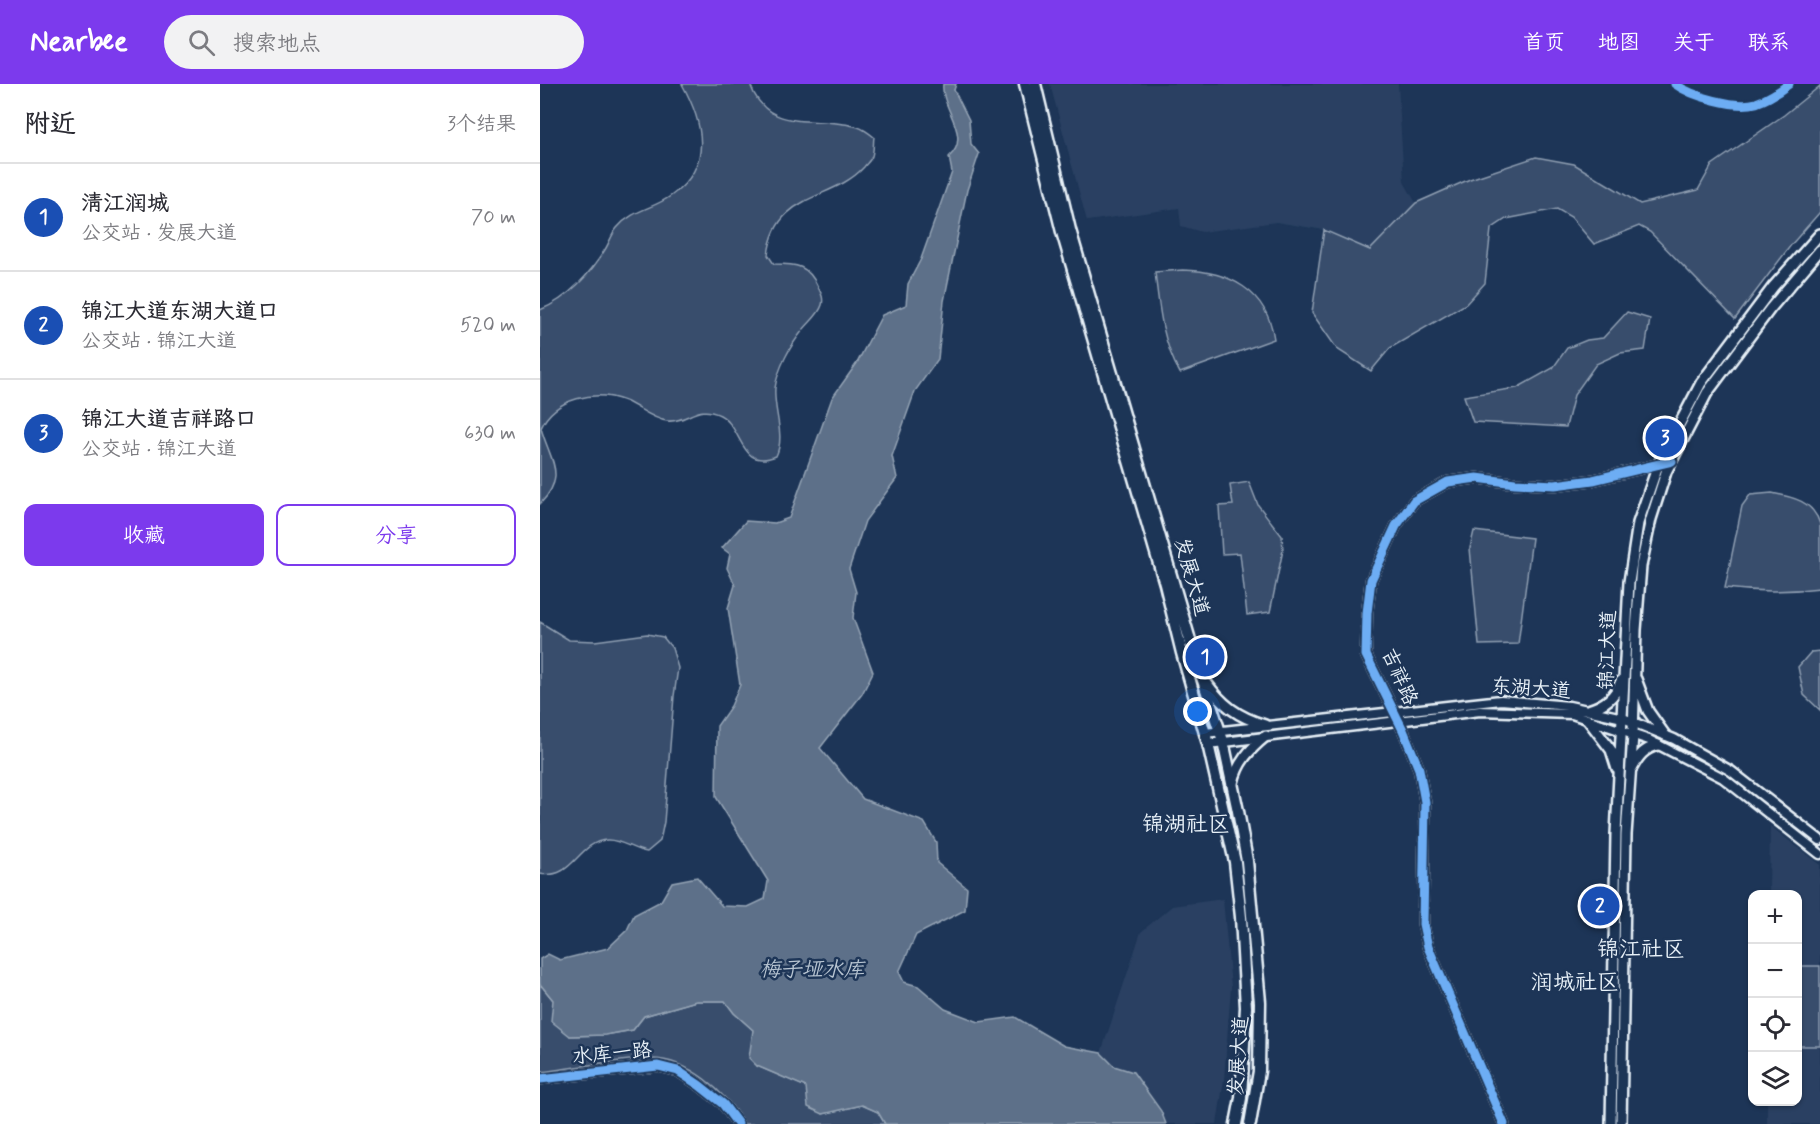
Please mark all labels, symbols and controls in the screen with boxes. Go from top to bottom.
search box [164,15,584,69]
text: Nearbee [30,24,128,61]
icon: search [185,26,218,59]
text: 首页 [1523,29,1565,57]
text: 地图 [1598,29,1640,57]
text: 关于 [1673,29,1715,57]
text: 联系 [1748,29,1790,57]
text: 搜索地点 [233,30,321,58]
text: 附近 [24,108,76,142]
text: 3个结果 [447,111,516,138]
text: 清江润城 [81,190,169,218]
text: 1 [39,204,48,231]
text: 70 m [471,204,516,231]
text: 公交站 · 发展大道 [81,220,236,247]
text: 锦江大道东湖大道口 [81,298,279,326]
text: 2 [39,312,48,339]
text: 520 m [460,312,516,339]
text: 公交站 · 锦江大道 [81,328,236,355]
text: 锦江大道吉祥路口 [81,406,257,434]
pin: 3 [1646,416,1684,460]
text: 3 [39,420,48,447]
text: 630 m [464,420,516,447]
text: 公交站 · 锦江大道 [81,436,236,463]
button: 收藏 [24,504,264,566]
button: 分享 [276,504,516,566]
street label: 发展大道 [1167,535,1215,619]
street label: 锦江大道 [1593,610,1623,690]
pin: 1 [1186,634,1224,680]
street label: 吉祥路 [1374,644,1424,711]
street label: 东湖大道 [1490,673,1572,705]
your location [1183,697,1212,726]
district label: 锦湖社区 [1142,811,1230,839]
pin: 2 [1580,884,1620,928]
map controls [1748,890,1802,1106]
button: + [1748,890,1802,944]
district label: 锦江社区 [1597,936,1685,964]
button: − [1748,944,1802,998]
water label: 梅子垭水库 [760,956,866,984]
district label: 润城社区 [1531,969,1619,997]
button: locate [1748,998,1802,1052]
street label: 发展大道 [1223,1015,1255,1097]
street label: 水库一路 [571,1037,654,1071]
button: layers [1748,1052,1802,1106]

